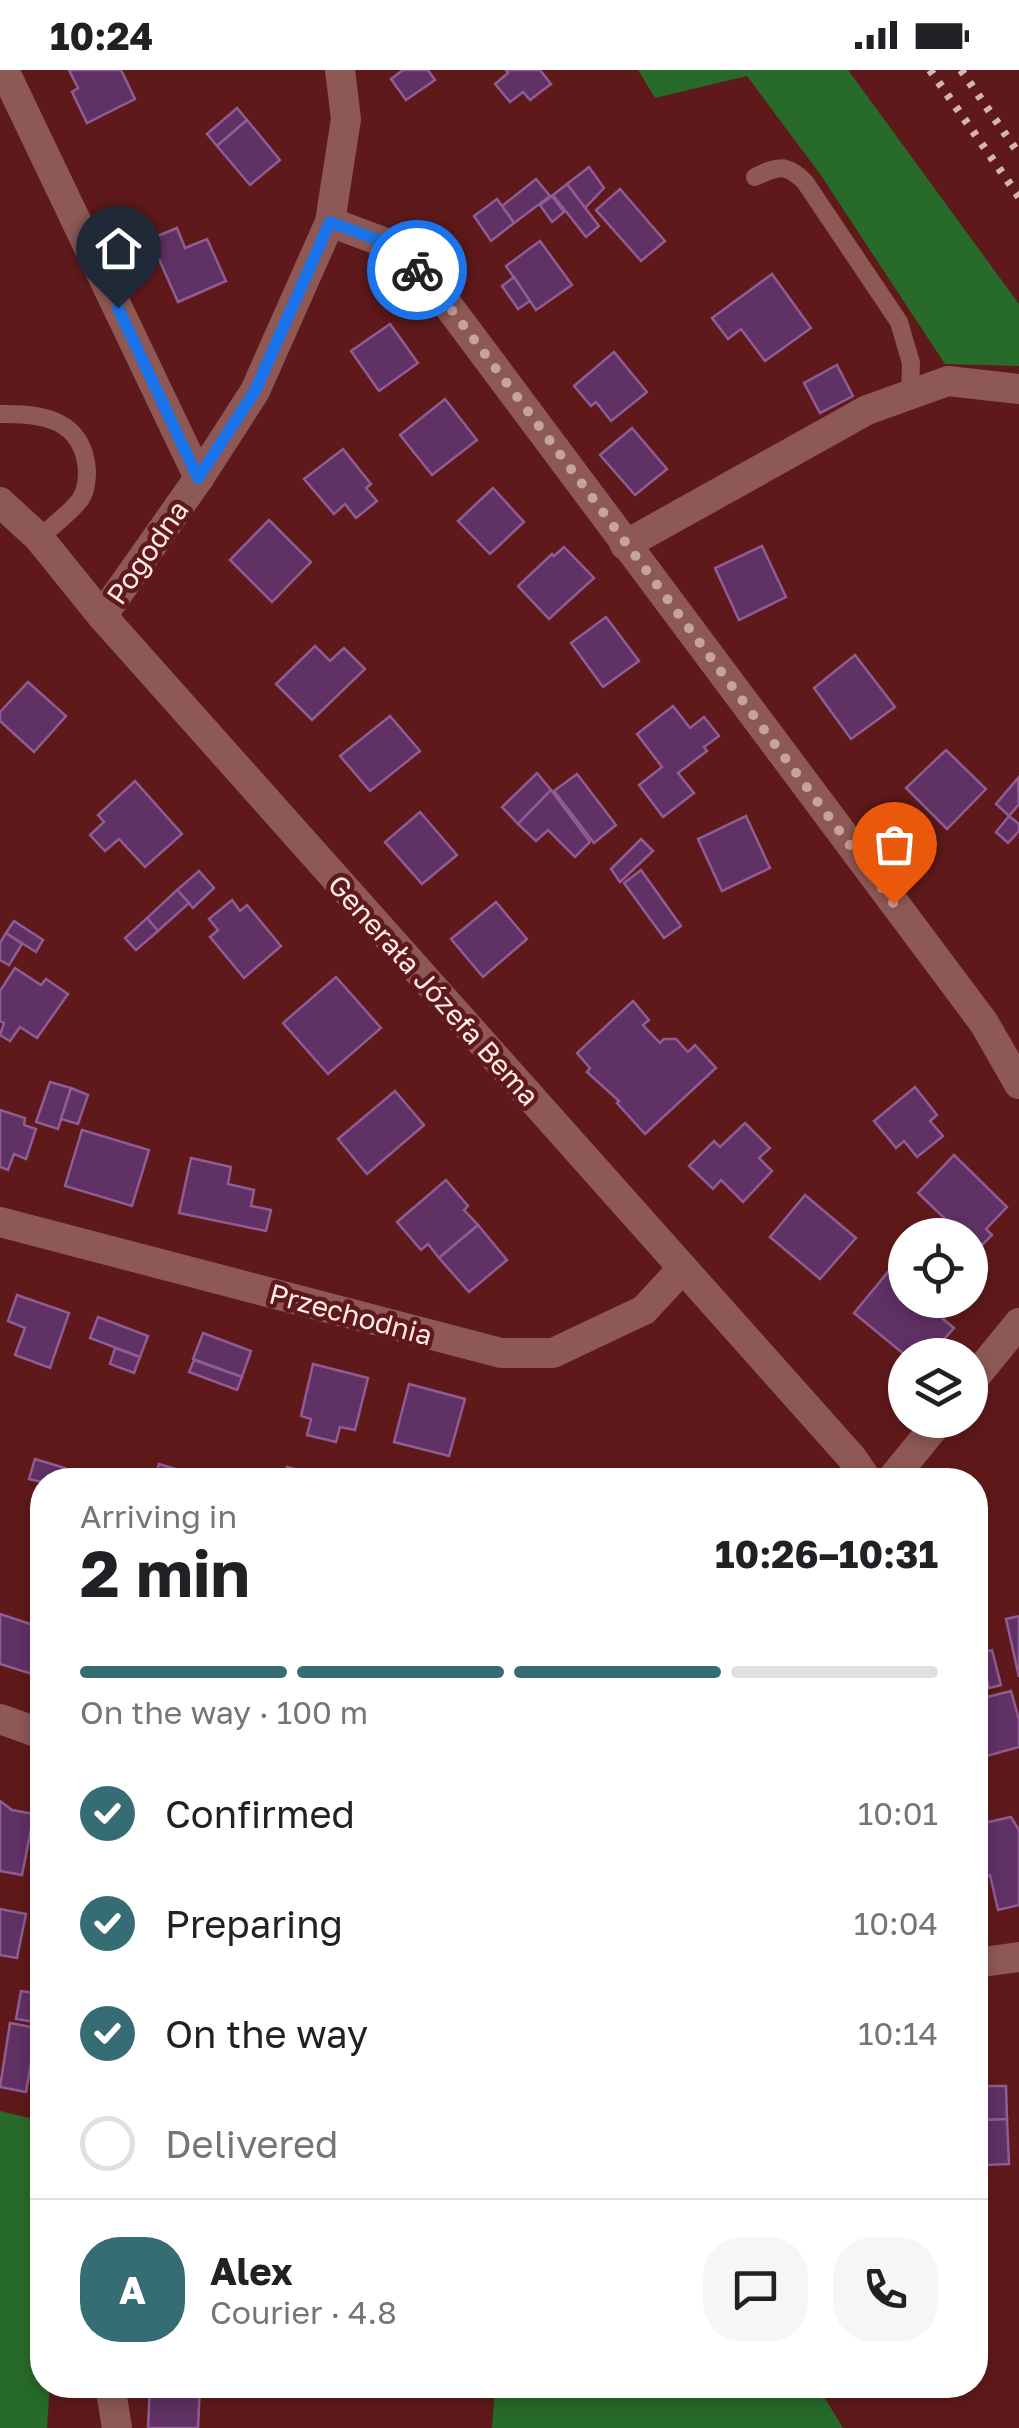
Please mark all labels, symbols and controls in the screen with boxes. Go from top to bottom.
text: 10:24 [50,13,153,58]
pin [76,206,161,309]
courier [367,220,467,320]
icon: home [91,221,146,276]
icon: bike [390,243,445,298]
street label: Pogodna [99,494,195,610]
pin [852,802,937,905]
icon: bag [867,817,922,872]
street label: Generała Józefa Bema [322,868,546,1112]
map controls [888,1218,988,1438]
button: locate [888,1218,988,1318]
street label: Przechodnia [266,1276,436,1352]
button: layers [888,1338,988,1438]
text: Arriving in [80,1497,237,1535]
text: 10:26–10:31 [715,1531,938,1576]
text: 2 min [80,1533,250,1611]
text: On the way · 100 m [80,1693,368,1731]
icon: check [80,1786,135,1841]
text: Confirmed [165,1791,355,1836]
text: 10:01 [858,1794,938,1832]
icon: check [80,1896,135,1951]
text: Preparing [165,1901,343,1946]
text: 10:04 [854,1904,938,1942]
icon: check [80,2006,135,2061]
text: On the way [165,2011,368,2056]
text: 10:14 [858,2014,938,2052]
text: Delivered [165,2121,338,2166]
button: chat [703,2237,808,2342]
button: phone [833,2237,938,2342]
text: Alex [210,2248,293,2293]
text: A [119,2267,146,2312]
text: Courier · 4.8 [210,2293,397,2331]

